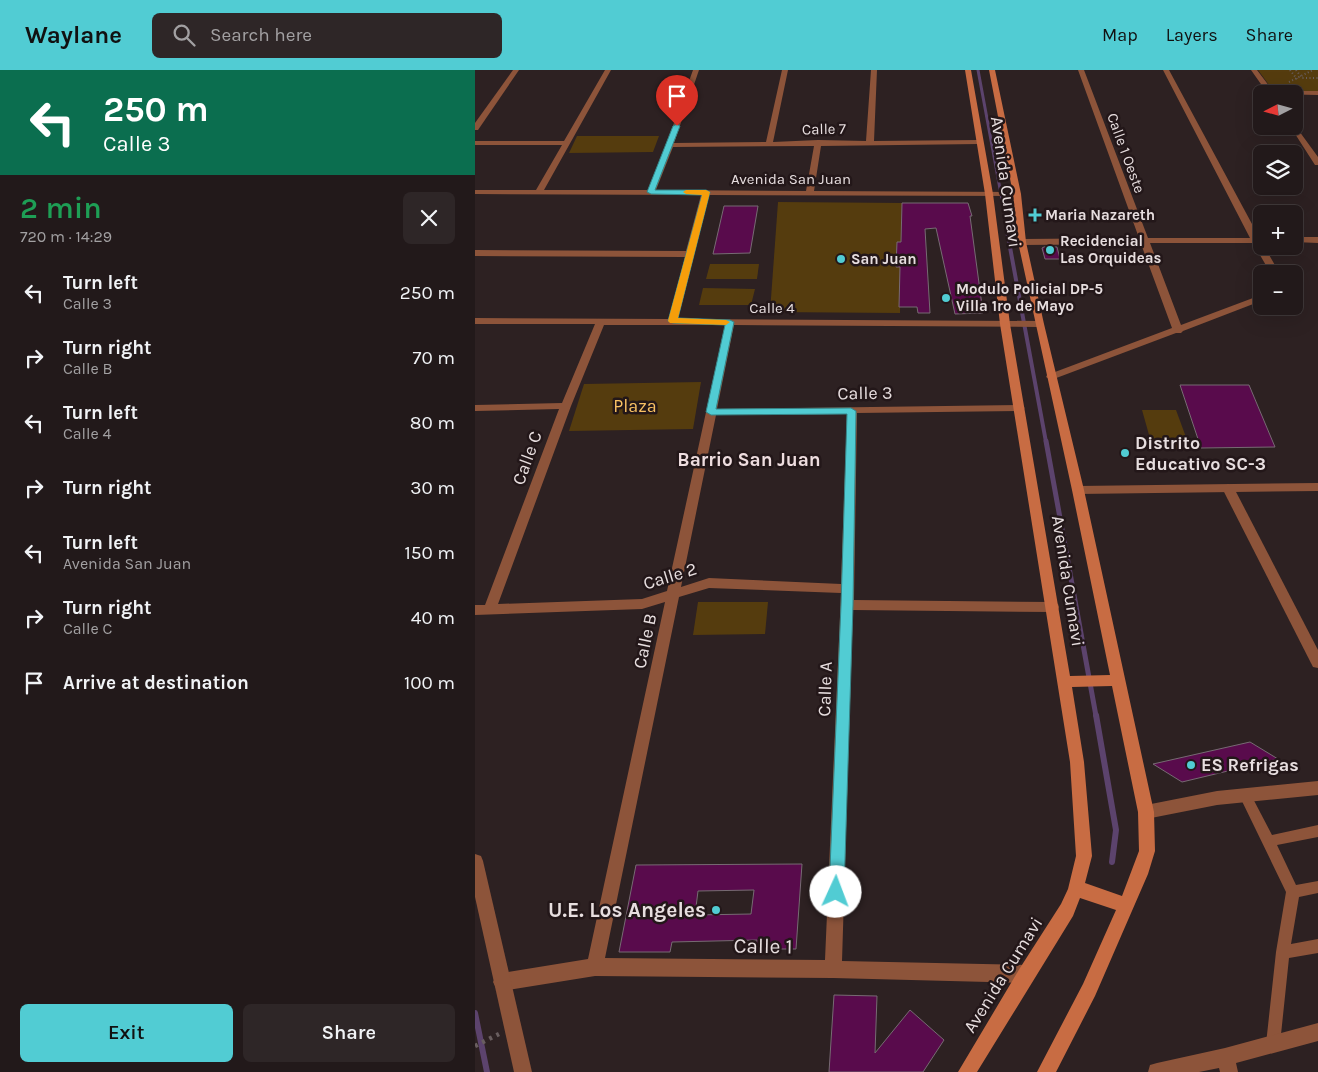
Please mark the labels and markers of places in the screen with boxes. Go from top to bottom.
pin [656,75,698,126]
place label: Maria Nazareth [1045,206,1155,224]
marker: Maria Nazareth [1029,209,1041,221]
place label: Recidencial Las Orquideas [1060,232,1161,267]
marker: Recidencial Las Orquideas [1044,244,1056,256]
place label: San Juan [851,250,917,268]
marker: San Juan [835,253,847,265]
place label: Modulo Policial DP-5 Villa 1ro de Mayo [956,280,1103,315]
marker: Modulo Policial DP-5 Villa 1ro de Mayo [940,292,952,304]
place label: Distrito Educativo SC-3 [1135,432,1266,475]
marker: Distrito Educativo SC-3 [1119,447,1131,459]
place label: ES Refrigas [1201,754,1299,776]
marker: ES Refrigas [1185,759,1197,771]
place label: U.E. Los Angeles [548,898,706,922]
marker: U.E. Los Angeles [710,904,722,916]

